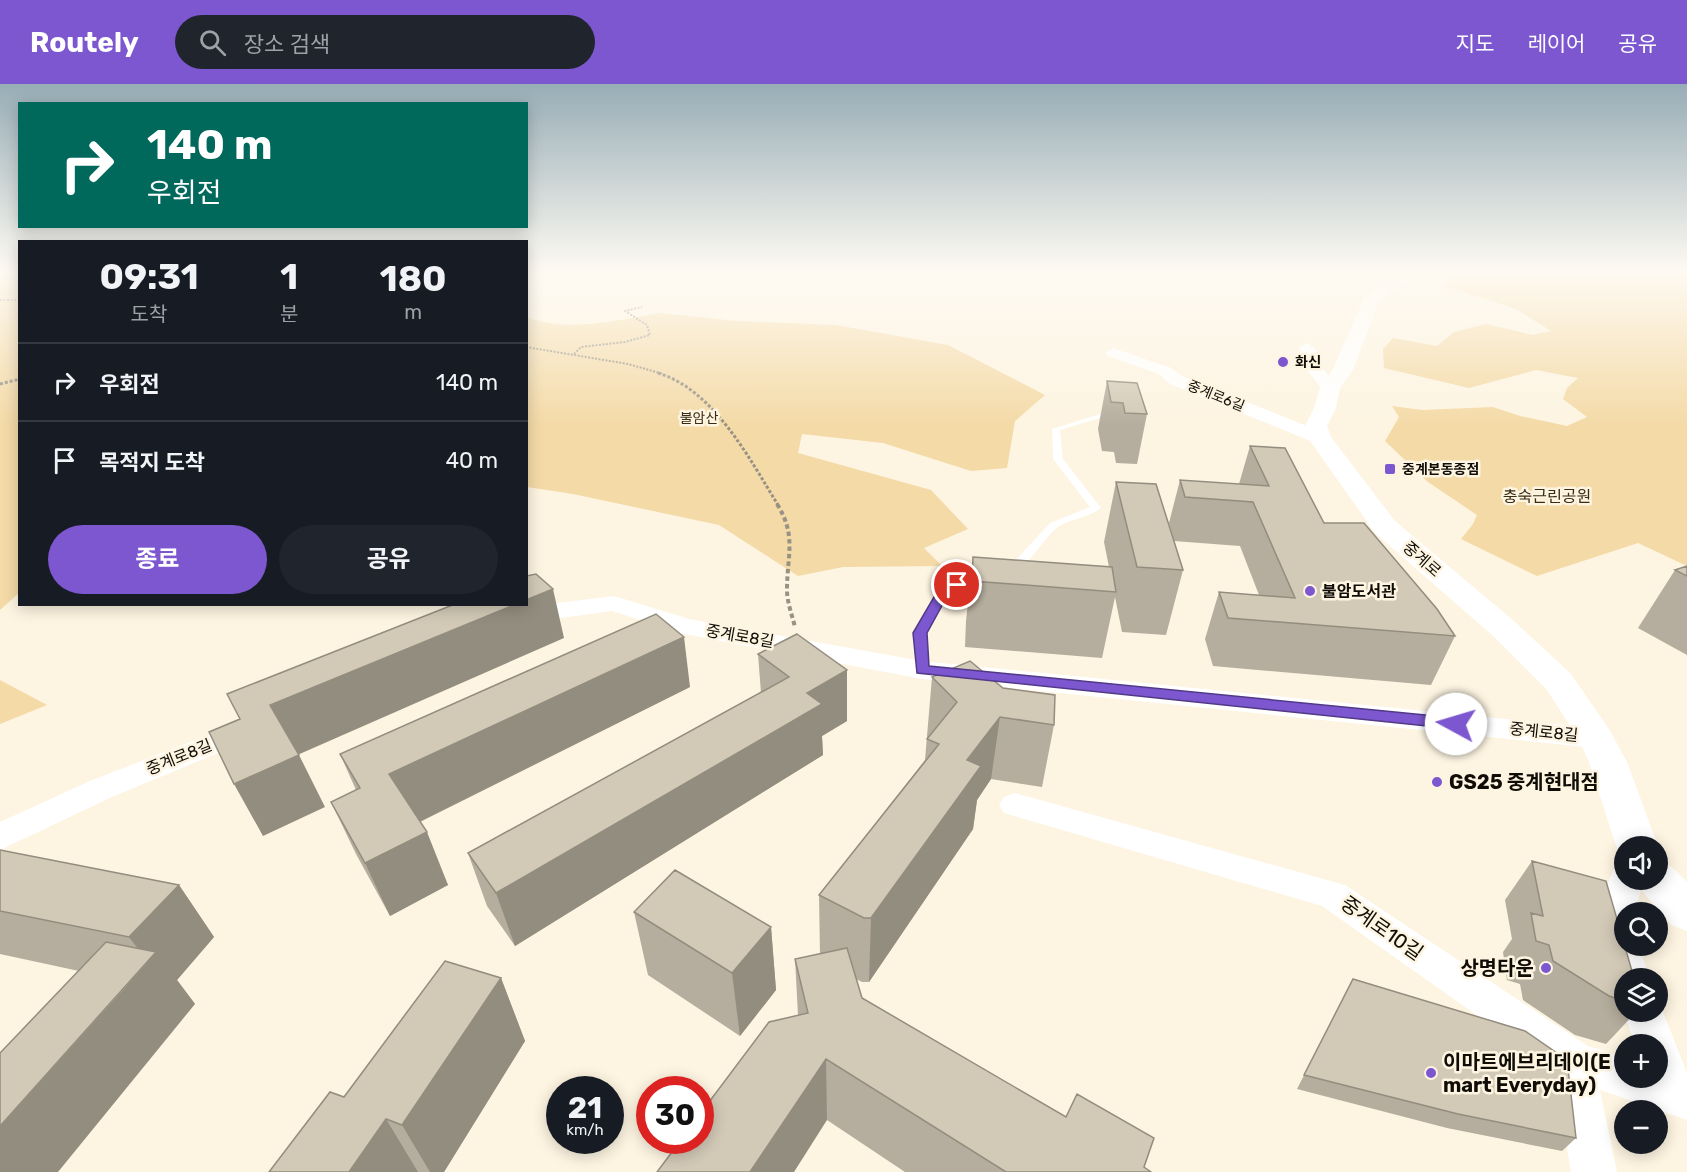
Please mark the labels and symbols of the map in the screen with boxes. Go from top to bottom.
place label: 화신 [1295,354,1321,371]
marker: 화신 [1276,355,1290,369]
street label: 중계로6길 [1185,377,1247,415]
park label: 불암산 [680,410,718,427]
place label: 중계본동종점 [1402,461,1479,478]
marker: 중계본동종점 [1383,462,1397,476]
park label: 충숙근린공원 [1503,487,1591,506]
street label: 중계로 [1399,537,1445,581]
pin [931,559,982,610]
place label: 불암도서관 [1322,582,1396,601]
marker: 불암도서관 [1303,584,1317,598]
street label: 중계로8길 [704,621,776,651]
position arrow [1424,692,1488,756]
street label: 중계로8길 [1509,719,1579,745]
street label: 중계로8길 [143,735,215,779]
place label: GS25 중계현대점 [1449,770,1599,794]
marker: GS25 중계현대점 [1430,775,1444,789]
street label: 중계로10길 [1336,891,1428,965]
place label: 상명타운 [1460,956,1534,980]
marker: 상명타운 [1539,961,1553,975]
place label: 이마트에브리데이(E mart Everyday) [1443,1050,1611,1097]
marker: 이마트에브리데이(E mart Everyday) [1424,1066,1438,1080]
speed limit sign: 30 [636,1076,714,1154]

